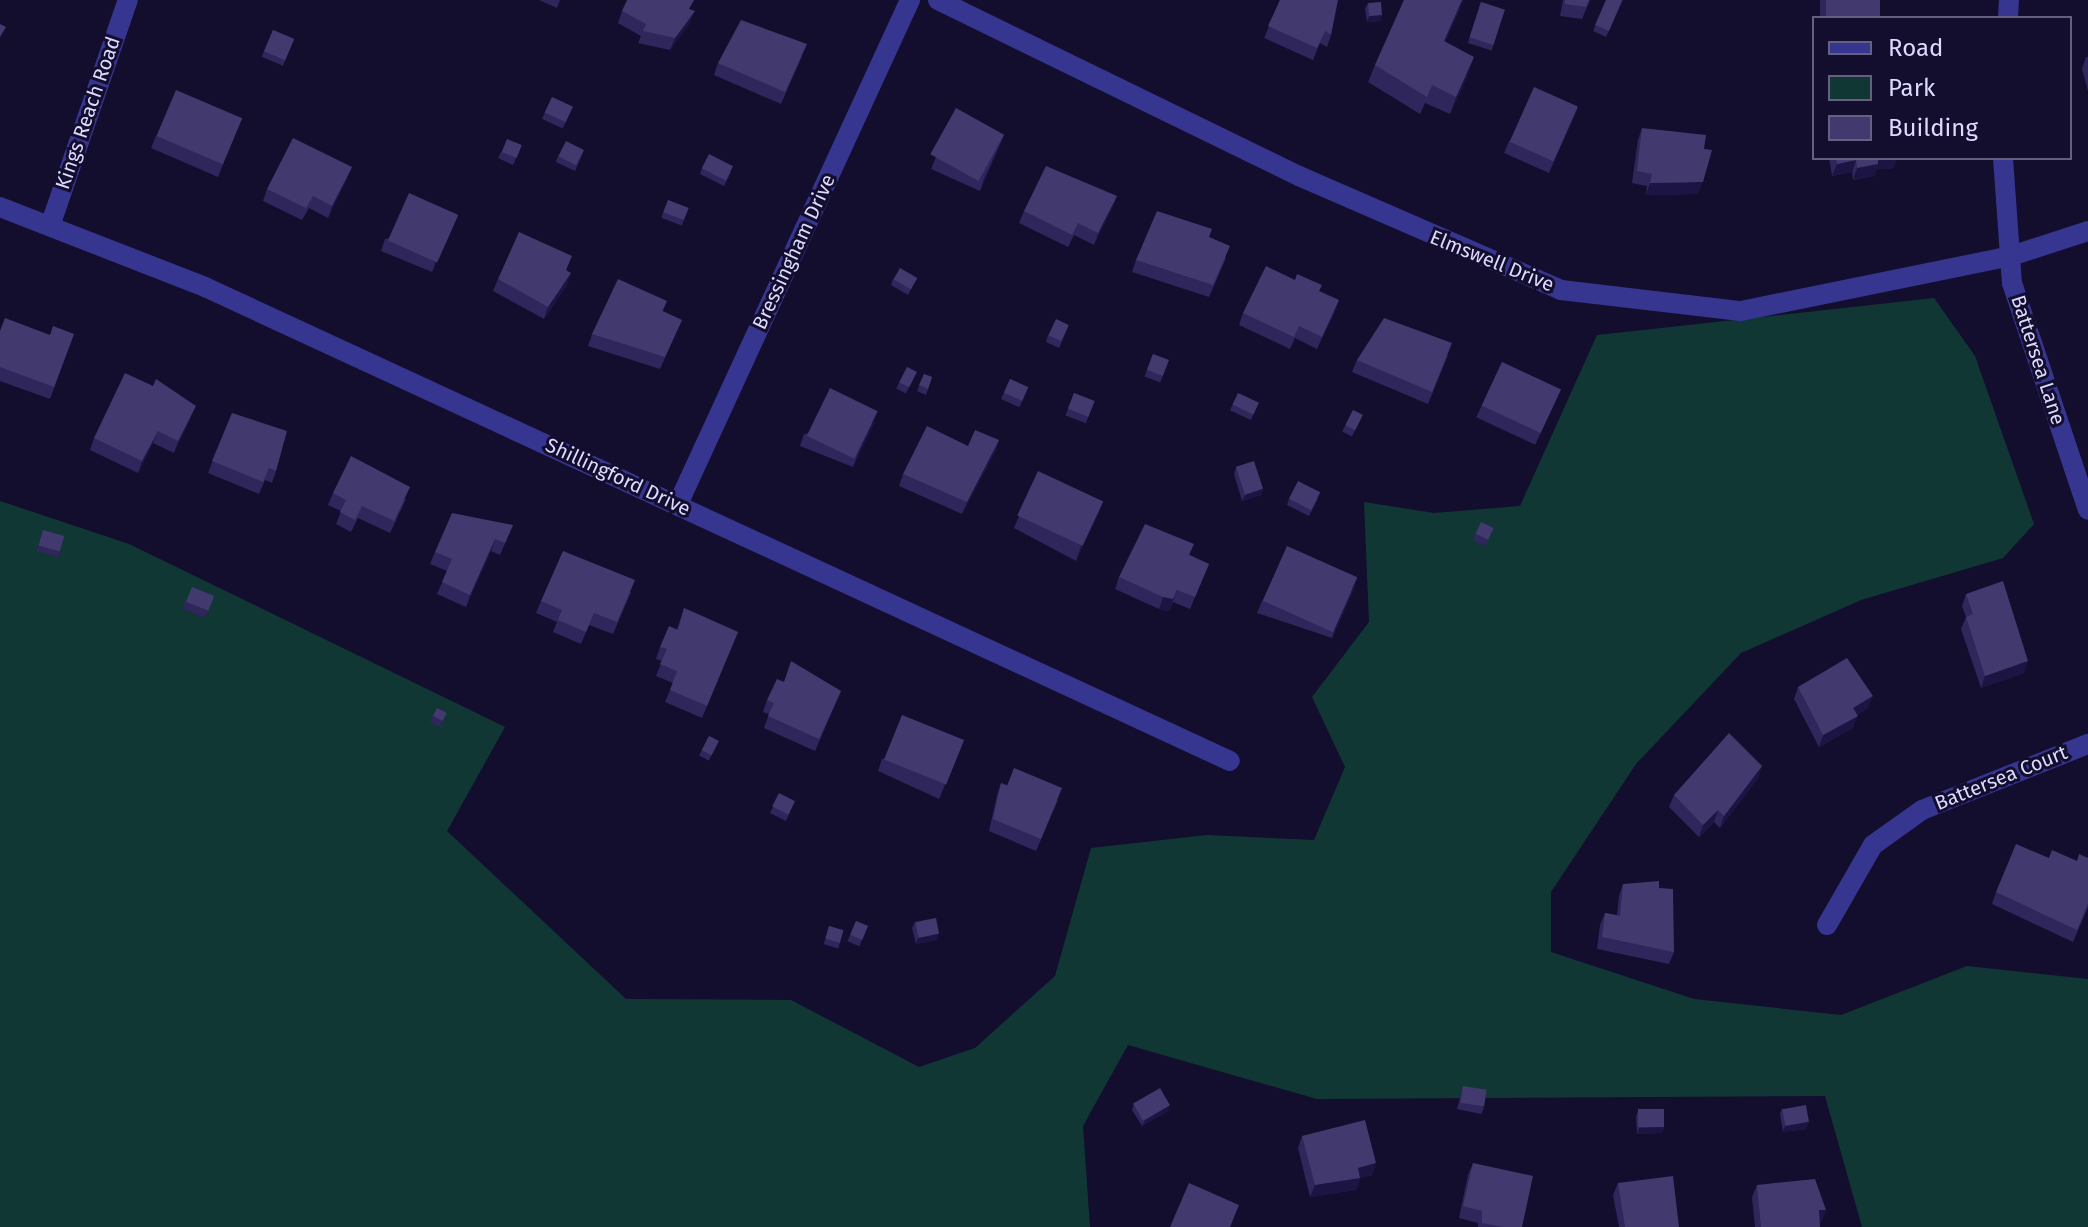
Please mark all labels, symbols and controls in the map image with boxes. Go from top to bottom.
legend [1812,16,2072,160]
street label: Kings Reach Road [51,33,125,193]
text: Road [1888,34,1943,62]
text: Park [1888,74,1935,102]
text: Building [1888,114,1978,142]
street label: Bressingham Drive [748,171,840,333]
street label: Elmswell Drive [1426,225,1558,297]
street label: Battersea Lane [2006,292,2070,428]
street label: Shillingford Drive [542,433,694,521]
street label: Battersea Court [1931,741,2071,815]

